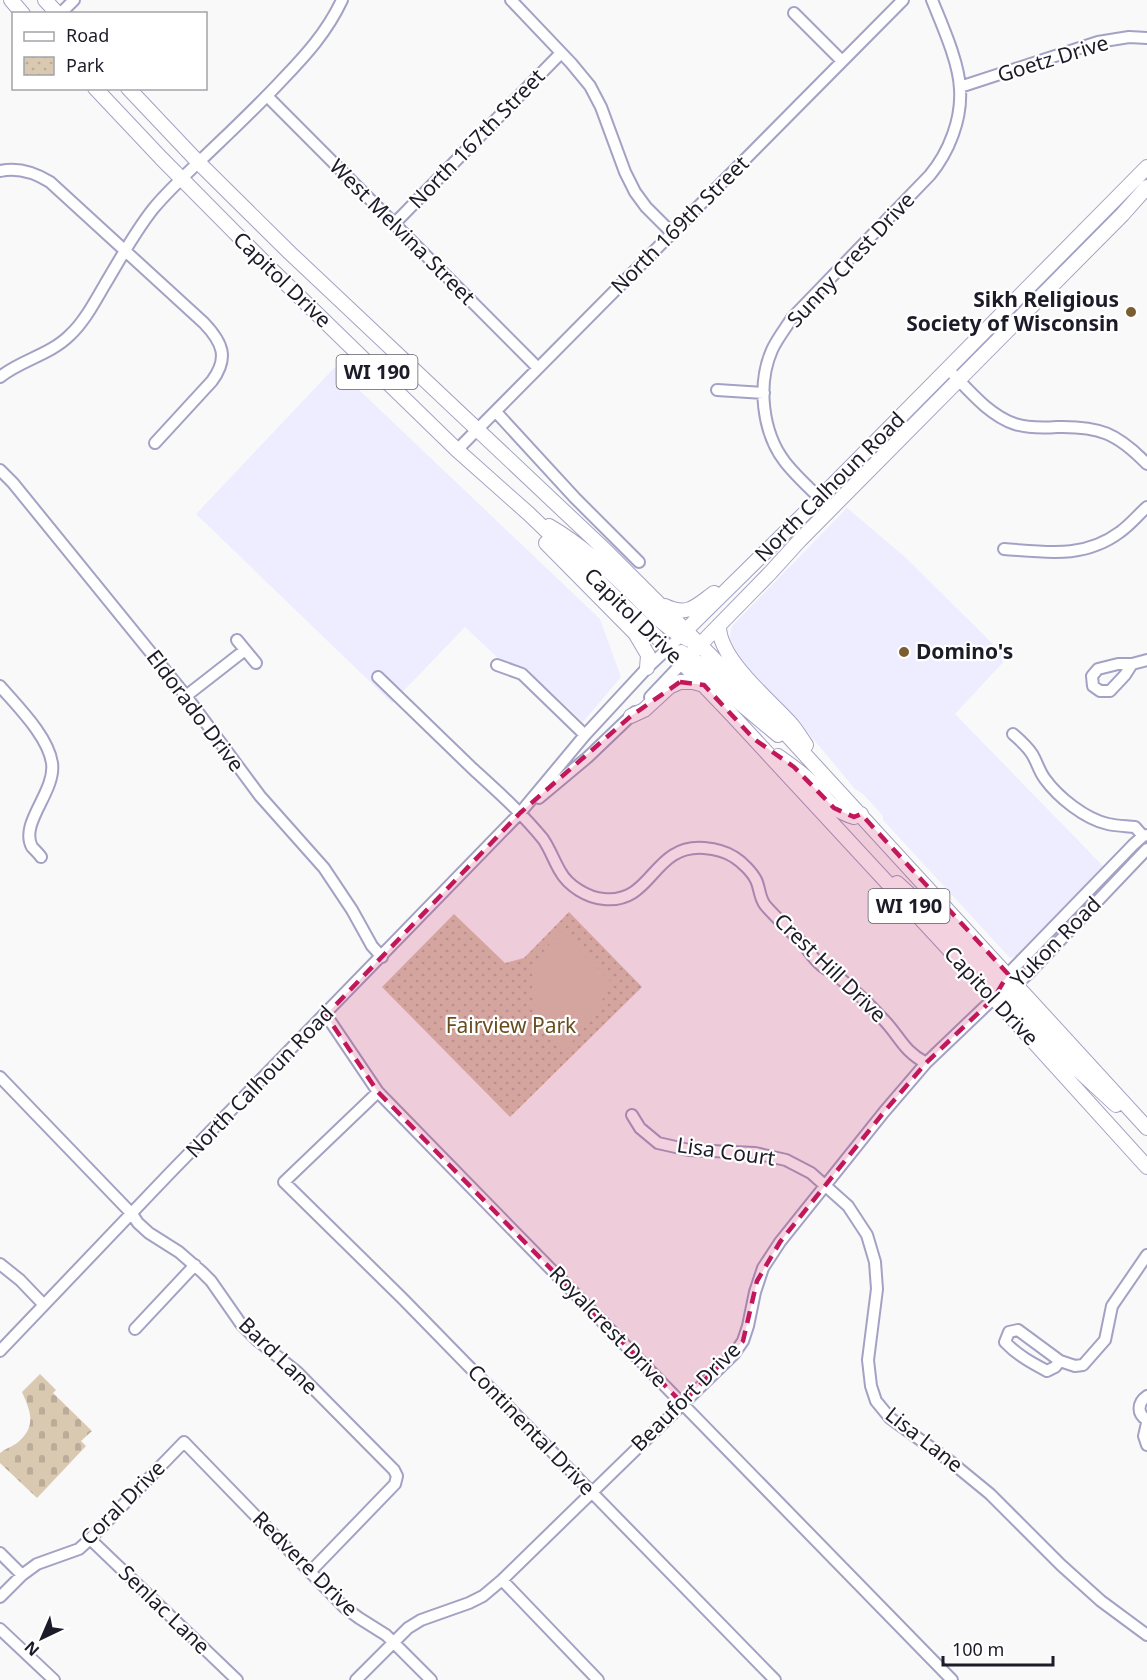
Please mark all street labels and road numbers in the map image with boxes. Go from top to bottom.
street label: Goetz Drive [994,28,1112,88]
street label: North 167th Street [402,62,551,214]
street label: North 169th Street [604,149,755,299]
street label: West Melvina Street [324,152,482,311]
street label: Sunny Crest Drive [780,186,920,333]
street label: Capitol Drive [227,225,338,333]
road number: WI 190 [336,355,418,389]
street label: North Calhoun Road [748,405,910,567]
street label: Capitol Drive [578,561,689,669]
street label: Eldorado Drive [141,644,251,777]
road number: WI 190 [868,889,950,923]
street label: Yukon Road [1004,890,1107,993]
street label: Crest Hill Drive [769,907,893,1028]
street label: Capitol Drive [938,940,1045,1051]
street label: North Calhoun Road [179,999,339,1163]
street label: Lisa Court [675,1130,777,1172]
street label: Royalcrest Drive [544,1260,674,1393]
street label: Bard Lane [233,1311,324,1400]
street label: Beaufort Drive [625,1336,746,1457]
street label: Continental Drive [462,1358,602,1501]
street label: Lisa Lane [880,1400,969,1478]
street label: Coral Drive [74,1454,171,1551]
street label: Redvere Drive [247,1505,364,1622]
street label: Senlac Lane [113,1559,216,1660]

